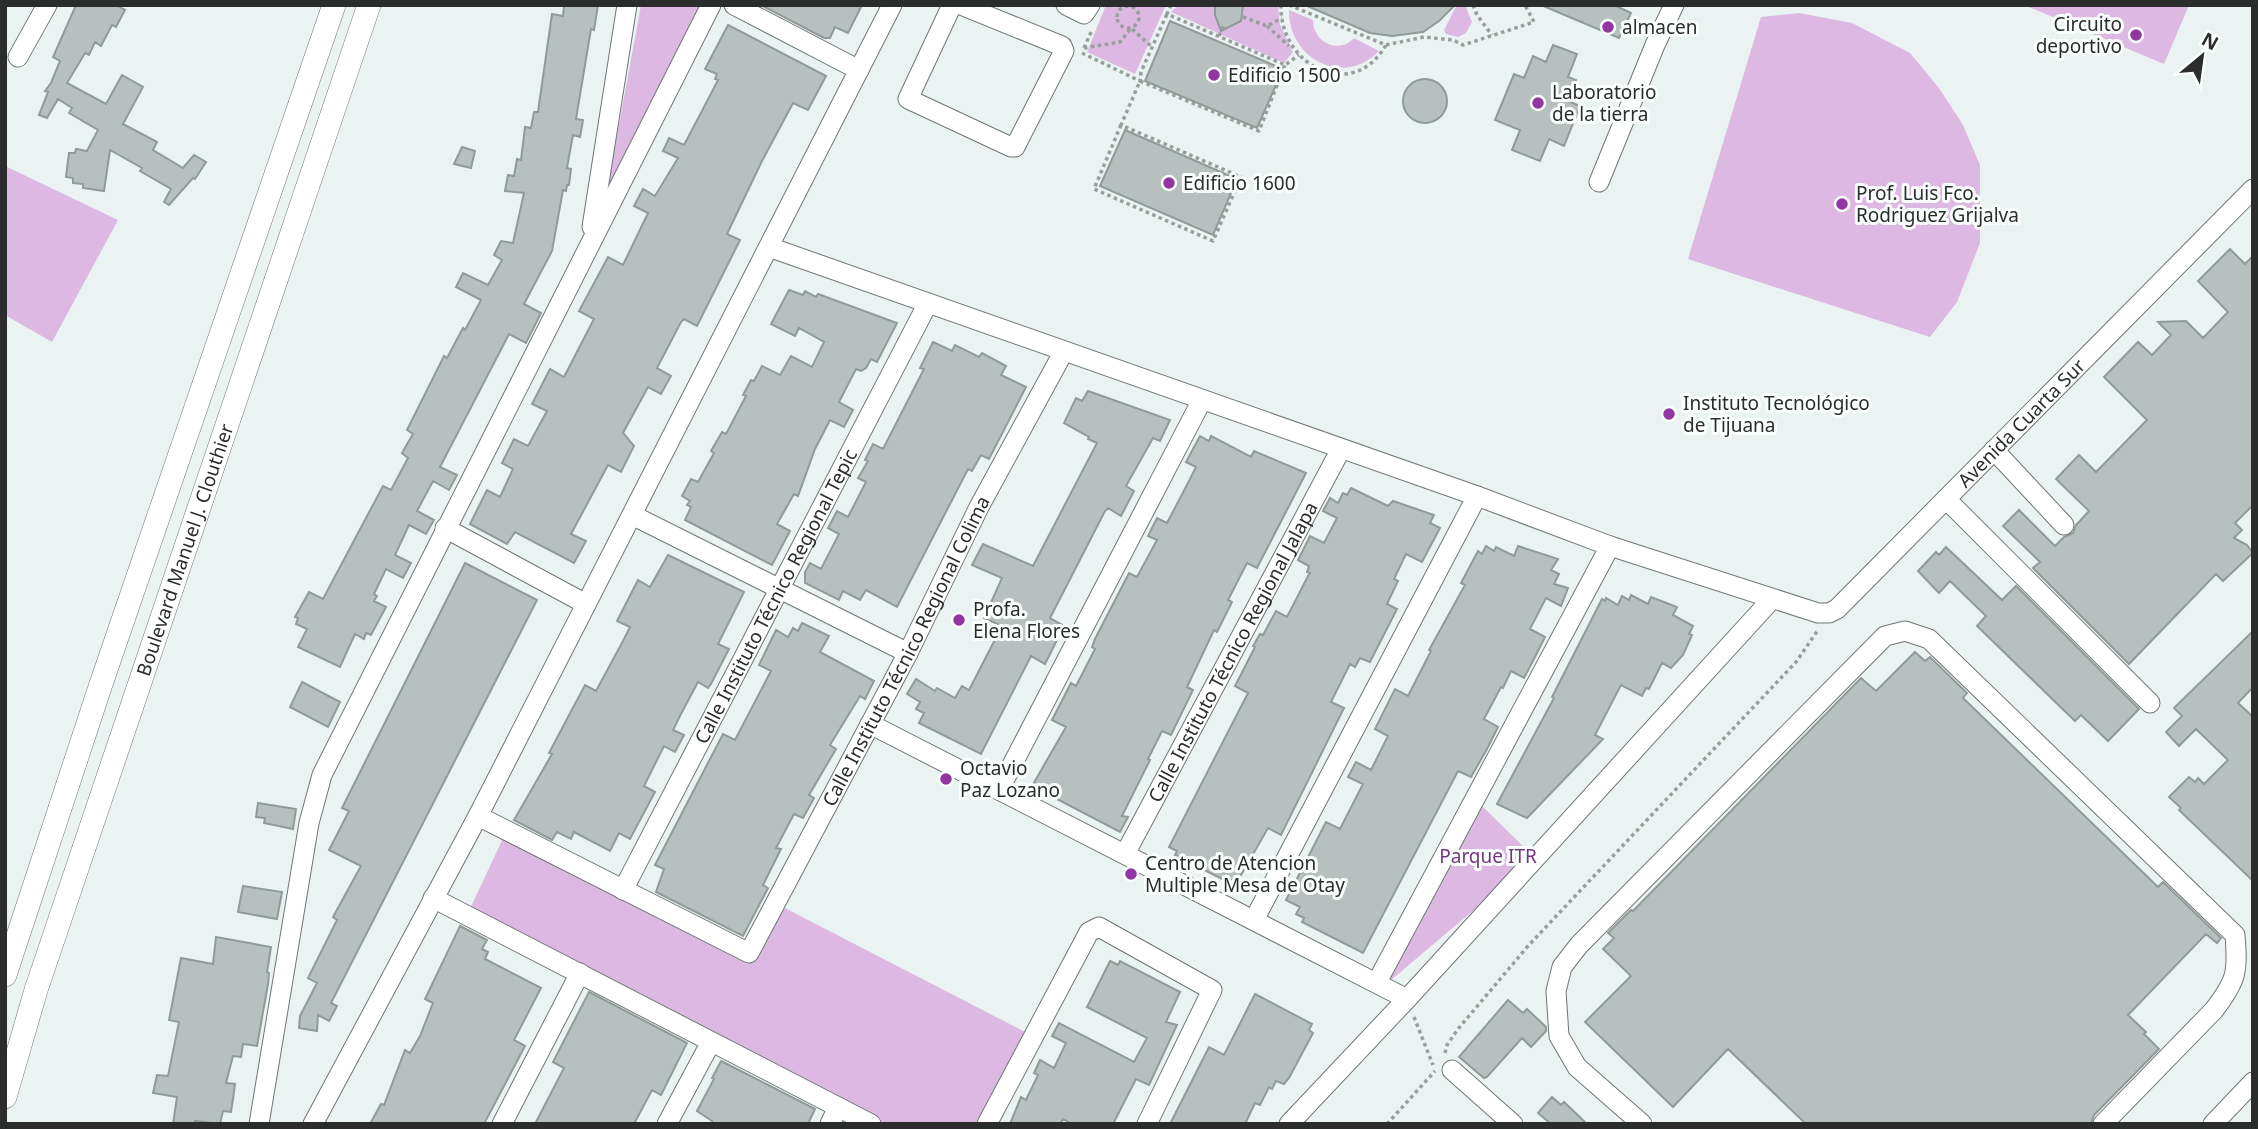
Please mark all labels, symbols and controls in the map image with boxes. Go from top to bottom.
place label: Circuito deportivo [2036,11,2122,59]
place label: almacen [1622,14,1698,40]
marker: almacen [1600,19,1616,35]
north arrow [2167,21,2237,91]
text: N [2197,26,2223,56]
marker: Circuito deportivo [2128,27,2144,43]
place label: Edificio 1500 [1228,62,1341,88]
marker: Edificio 1500 [1206,67,1222,83]
place label: Laboratorio de la tierra [1552,79,1657,127]
marker: Laboratorio de la tierra [1530,95,1546,111]
place label: Edificio 1600 [1183,170,1296,196]
marker: Edificio 1600 [1161,175,1177,191]
place label: Prof. Luis Fco. Rodriguez Grijalva [1856,180,2019,228]
marker: Prof. Luis Fco. Rodriguez Grijalva [1834,196,1850,212]
street label: Avenida Cuarta Sur [1952,353,2091,493]
place label: Instituto Tecnológico de Tijuana [1683,390,1870,438]
marker: Instituto Tecnológico de Tijuana [1661,406,1677,422]
street label: Boulevard Manuel J. Clouthier [130,420,240,679]
street label: Calle Instituto Técnico Regional Tepic [688,444,863,748]
street label: Calle Instituto Técnico Regional Colima [816,491,996,811]
street label: Calle Instituto Técnico Regional Jalapa [1142,497,1324,807]
place label: Profa. Elena Flores [973,596,1080,644]
marker: Profa. Elena Flores [951,612,967,628]
place label: Octavio Paz Lozano [960,755,1060,803]
marker: Octavio Paz Lozano [938,771,954,787]
park label: Parque ITR [1439,843,1537,869]
place label: Centro de Atencion Multiple Mesa de Otay [1145,850,1345,898]
marker: Centro de Atencion Multiple Mesa de Otay [1123,866,1139,882]

